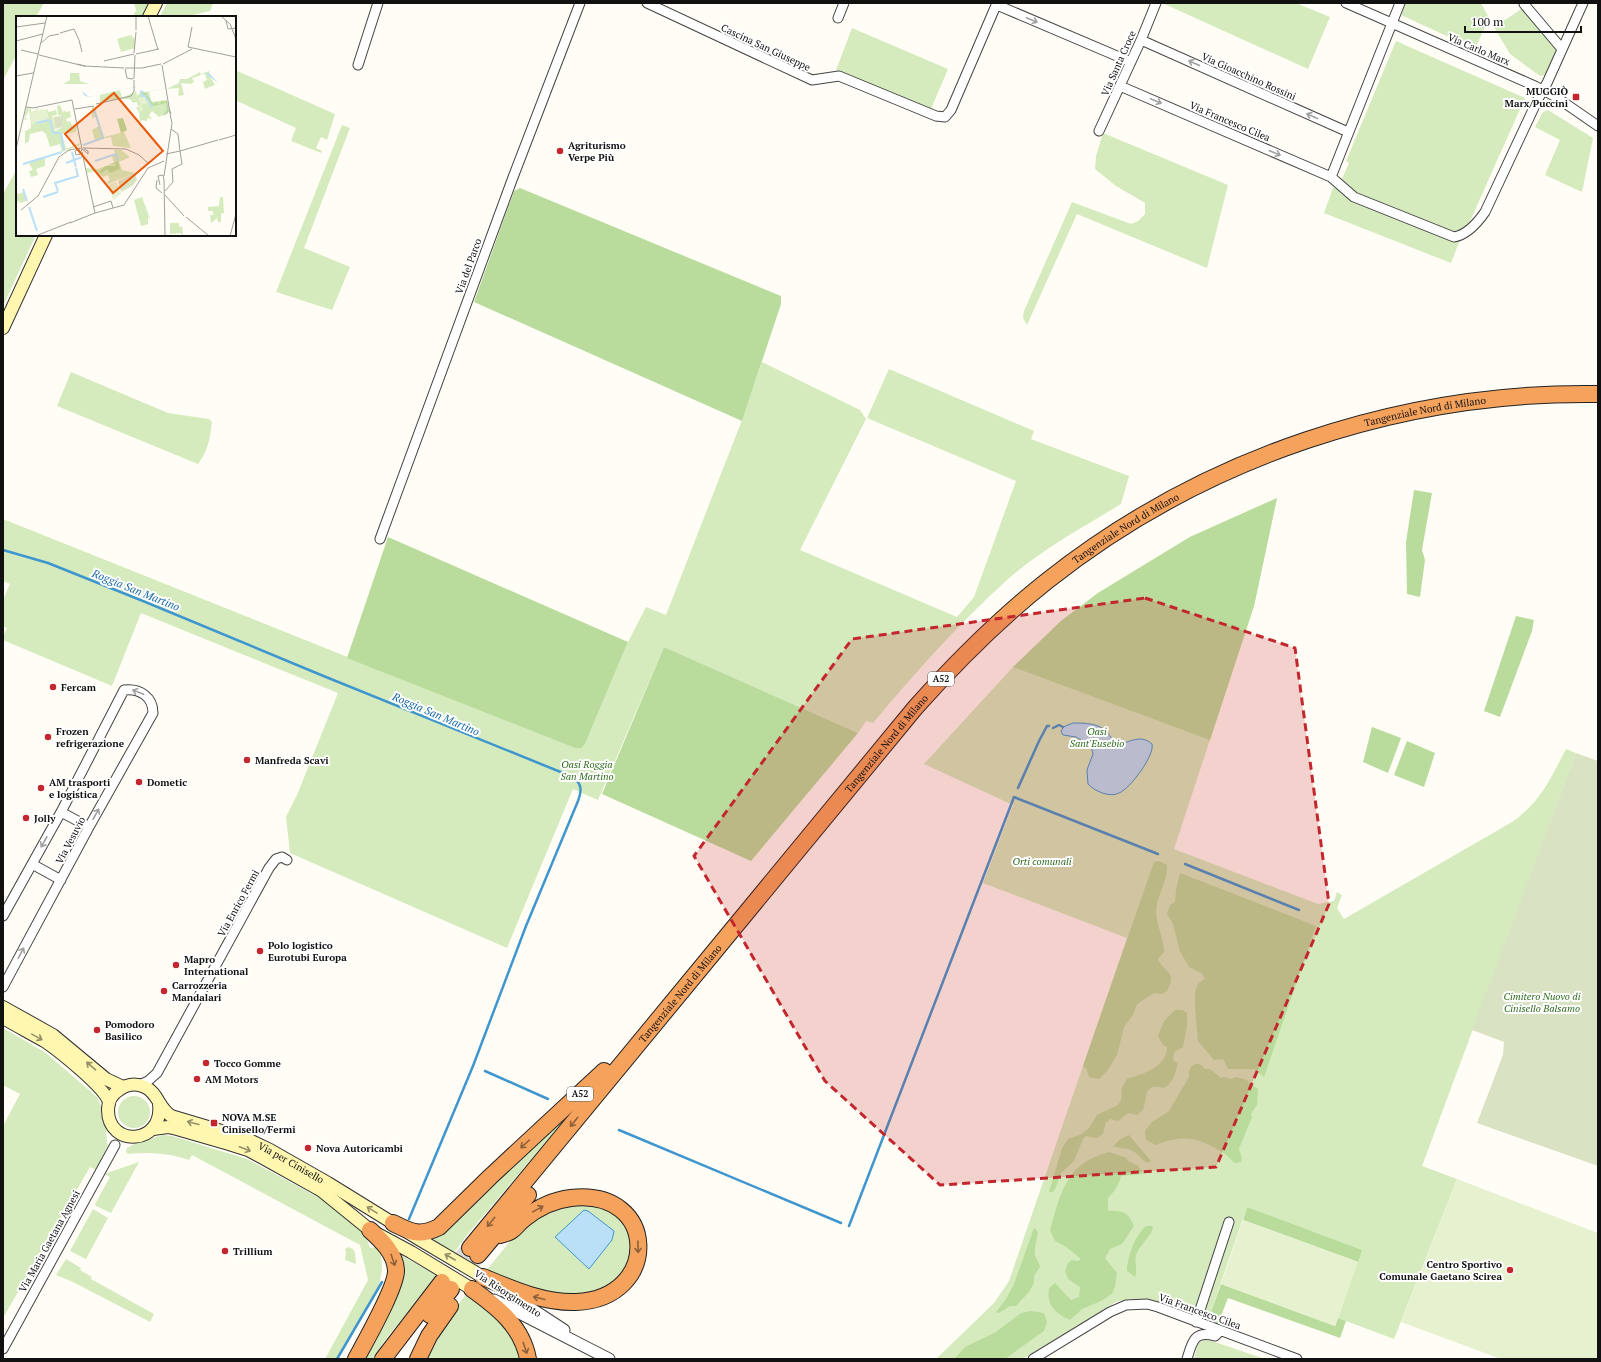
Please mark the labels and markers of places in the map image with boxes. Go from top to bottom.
place label: MUGGIÒ Marx/Puccini [1505,85,1569,110]
marker: MUGGIÒ Marx/Puccini [1571,92,1581,102]
place label: Agriturismo Verpe Più [568,139,626,164]
marker: Agriturismo Verpe Più [555,146,565,156]
place label: Fercam [61,681,97,694]
marker: Fercam [48,682,58,692]
place label: Frozen refrigerazione [56,725,125,750]
marker: Frozen refrigerazione [43,732,53,742]
place label: Manfreda Scavi [255,754,329,767]
marker: Manfreda Scavi [242,755,252,765]
place label: AM trasporti e logistica [49,776,111,801]
place label: Dometic [147,776,187,789]
marker: Dometic [134,777,144,787]
marker: AM trasporti e logistica [36,783,46,793]
place label: Jolly [34,812,56,825]
marker: Jolly [21,813,31,823]
place label: Polo logistico Eurotubi Europa [268,939,347,964]
marker: Polo logistico Eurotubi Europa [255,946,265,956]
place label: Mapro International [184,953,249,978]
marker: Mapro International [171,960,181,970]
place label: Carrozzeria Mandalari [172,979,227,1004]
marker: Carrozzeria Mandalari [159,986,169,996]
place label: Pomodoro Basilico [105,1018,154,1043]
marker: Pomodoro Basilico [92,1025,102,1035]
place label: Tocco Gomme [214,1057,282,1070]
marker: Tocco Gomme [201,1058,211,1068]
place label: AM Motors [205,1073,259,1086]
marker: AM Motors [192,1074,202,1084]
place label: NOVA M.SE Cinisello/Fermi [222,1111,296,1136]
marker: NOVA M.SE Cinisello/Fermi [209,1118,219,1128]
place label: Nova Autoricambi [316,1142,404,1155]
marker: Nova Autoricambi [303,1143,313,1153]
place label: Trillium [233,1245,273,1258]
marker: Trillium [220,1246,230,1256]
place label: Centro Sportivo Comunale Gaetano Scirea [1379,1258,1502,1283]
marker: Centro Sportivo Comunale Gaetano Scirea [1505,1265,1515,1275]

